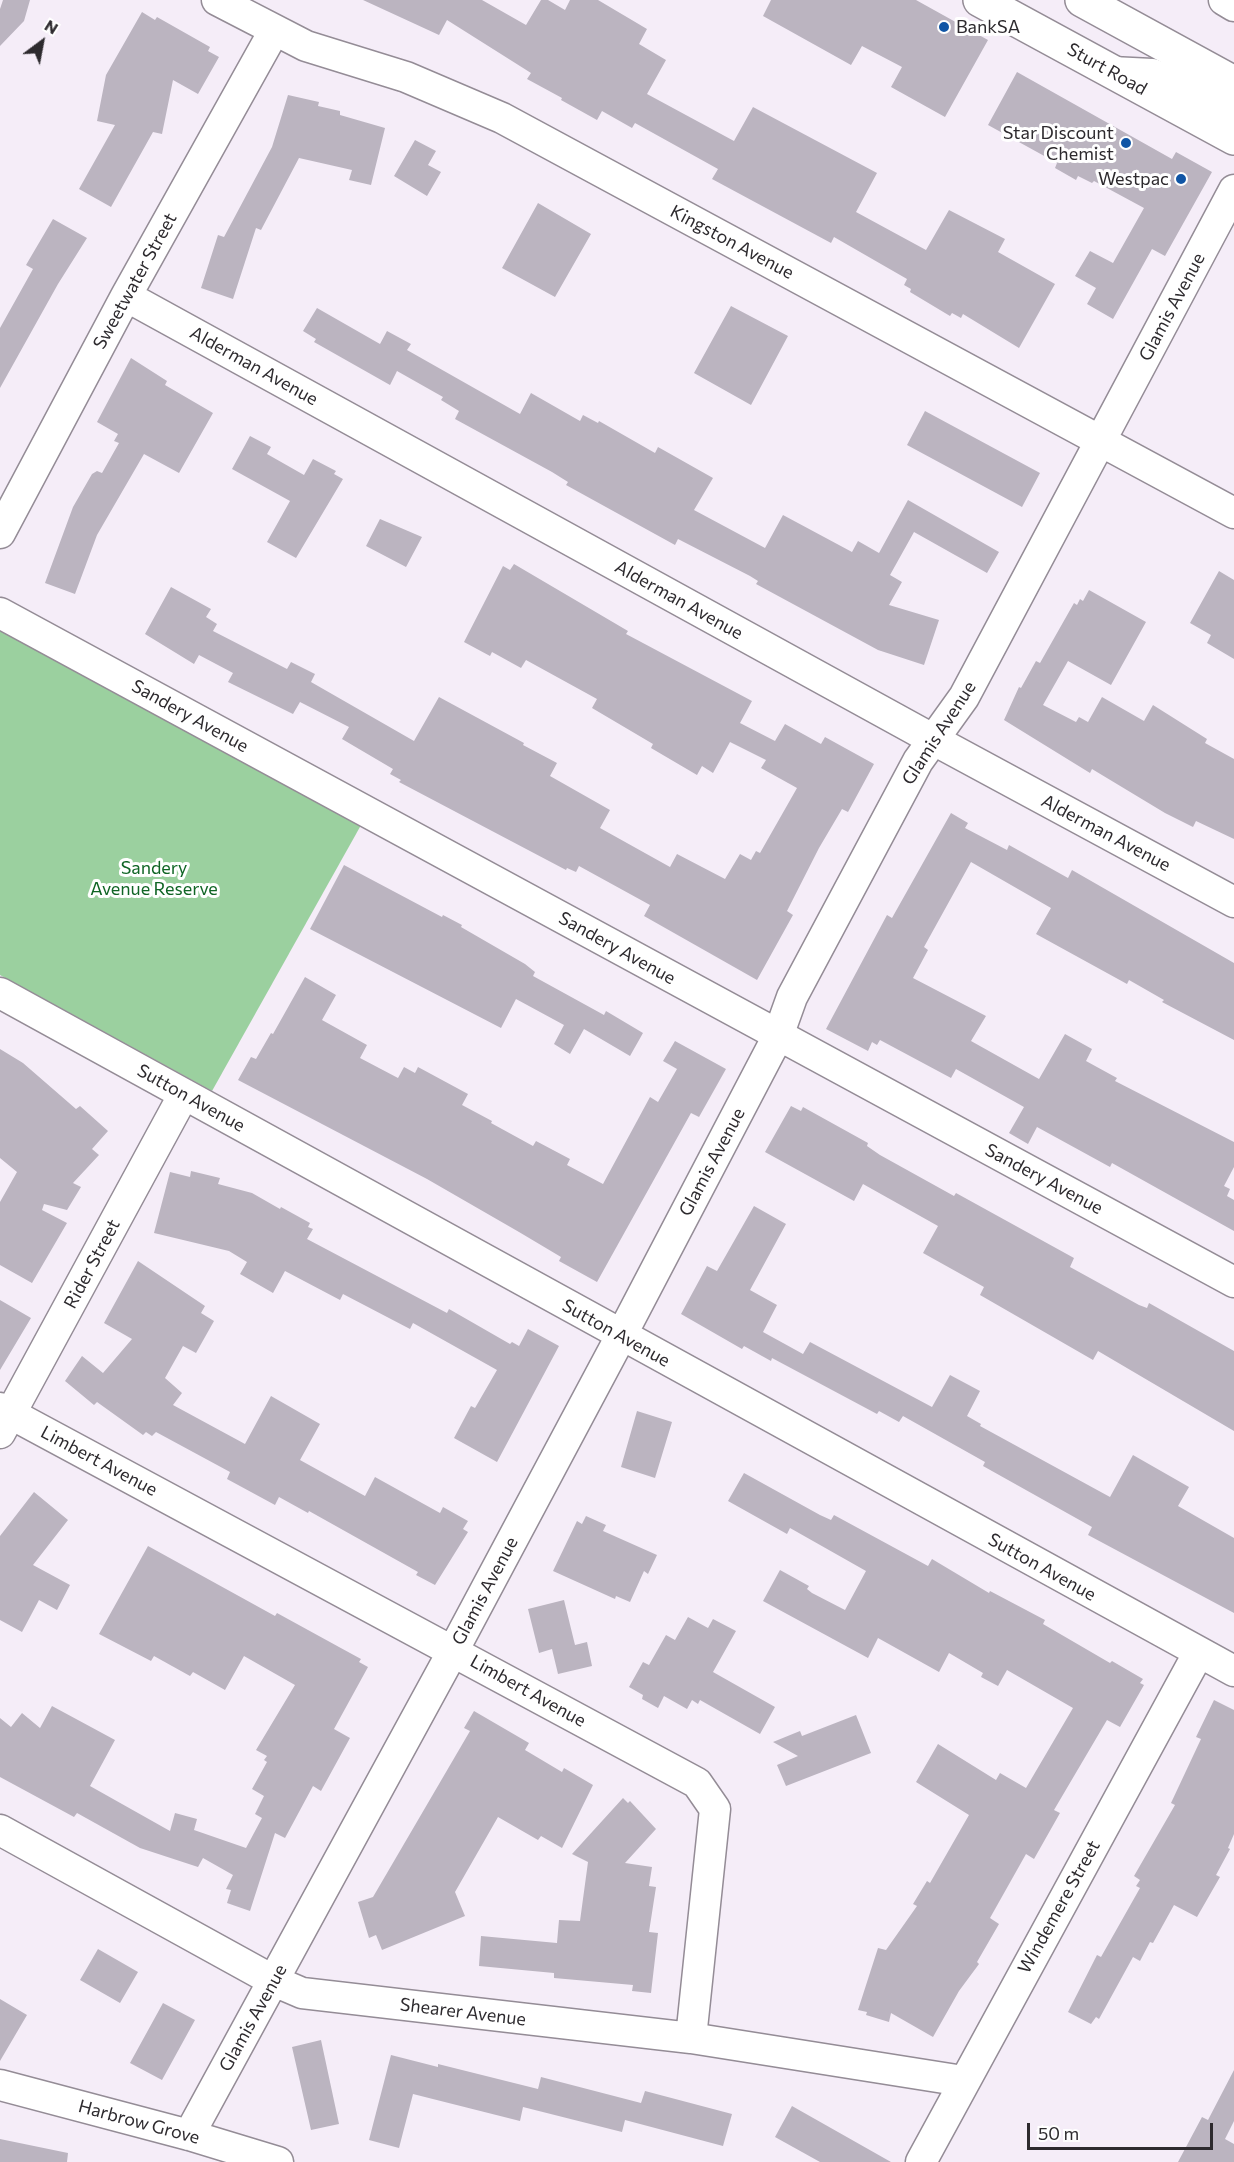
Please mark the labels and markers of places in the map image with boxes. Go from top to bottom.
place label: BankSA [956,16,1020,38]
marker: BankSA [937,20,951,34]
place label: Star Discount Chemist [1003,122,1114,164]
marker: Star Discount Chemist [1119,136,1133,150]
place label: Westpac [1098,168,1169,190]
marker: Westpac [1174,172,1188,186]

